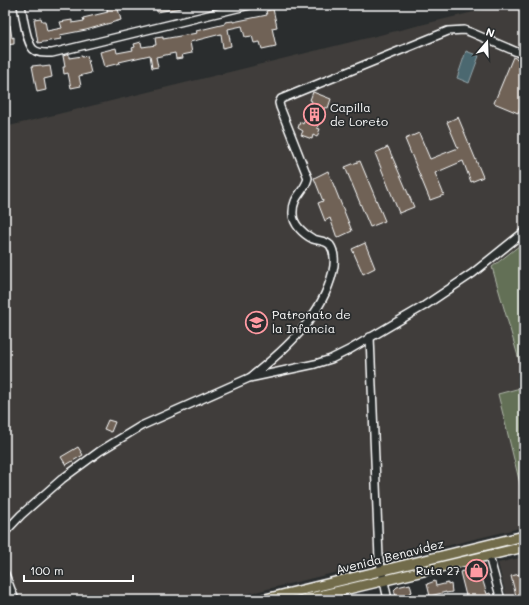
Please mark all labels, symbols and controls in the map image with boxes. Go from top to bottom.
north arrow [467,22,507,62]
text: N [484,24,497,41]
place label: Capilla de Loreto [330,99,388,129]
building icon: Capilla de Loreto [301,102,327,128]
place label: Patronato de la Infancia [272,306,351,336]
school or university icon: Patronato de la Infancia [243,309,269,335]
street label: Avenida Benavídez [334,535,446,577]
scale bar [24,557,133,583]
shop icon: Ruta 27 [463,558,489,584]
text: 100 m [30,562,64,578]
place label: Ruta 27 [416,562,460,578]

